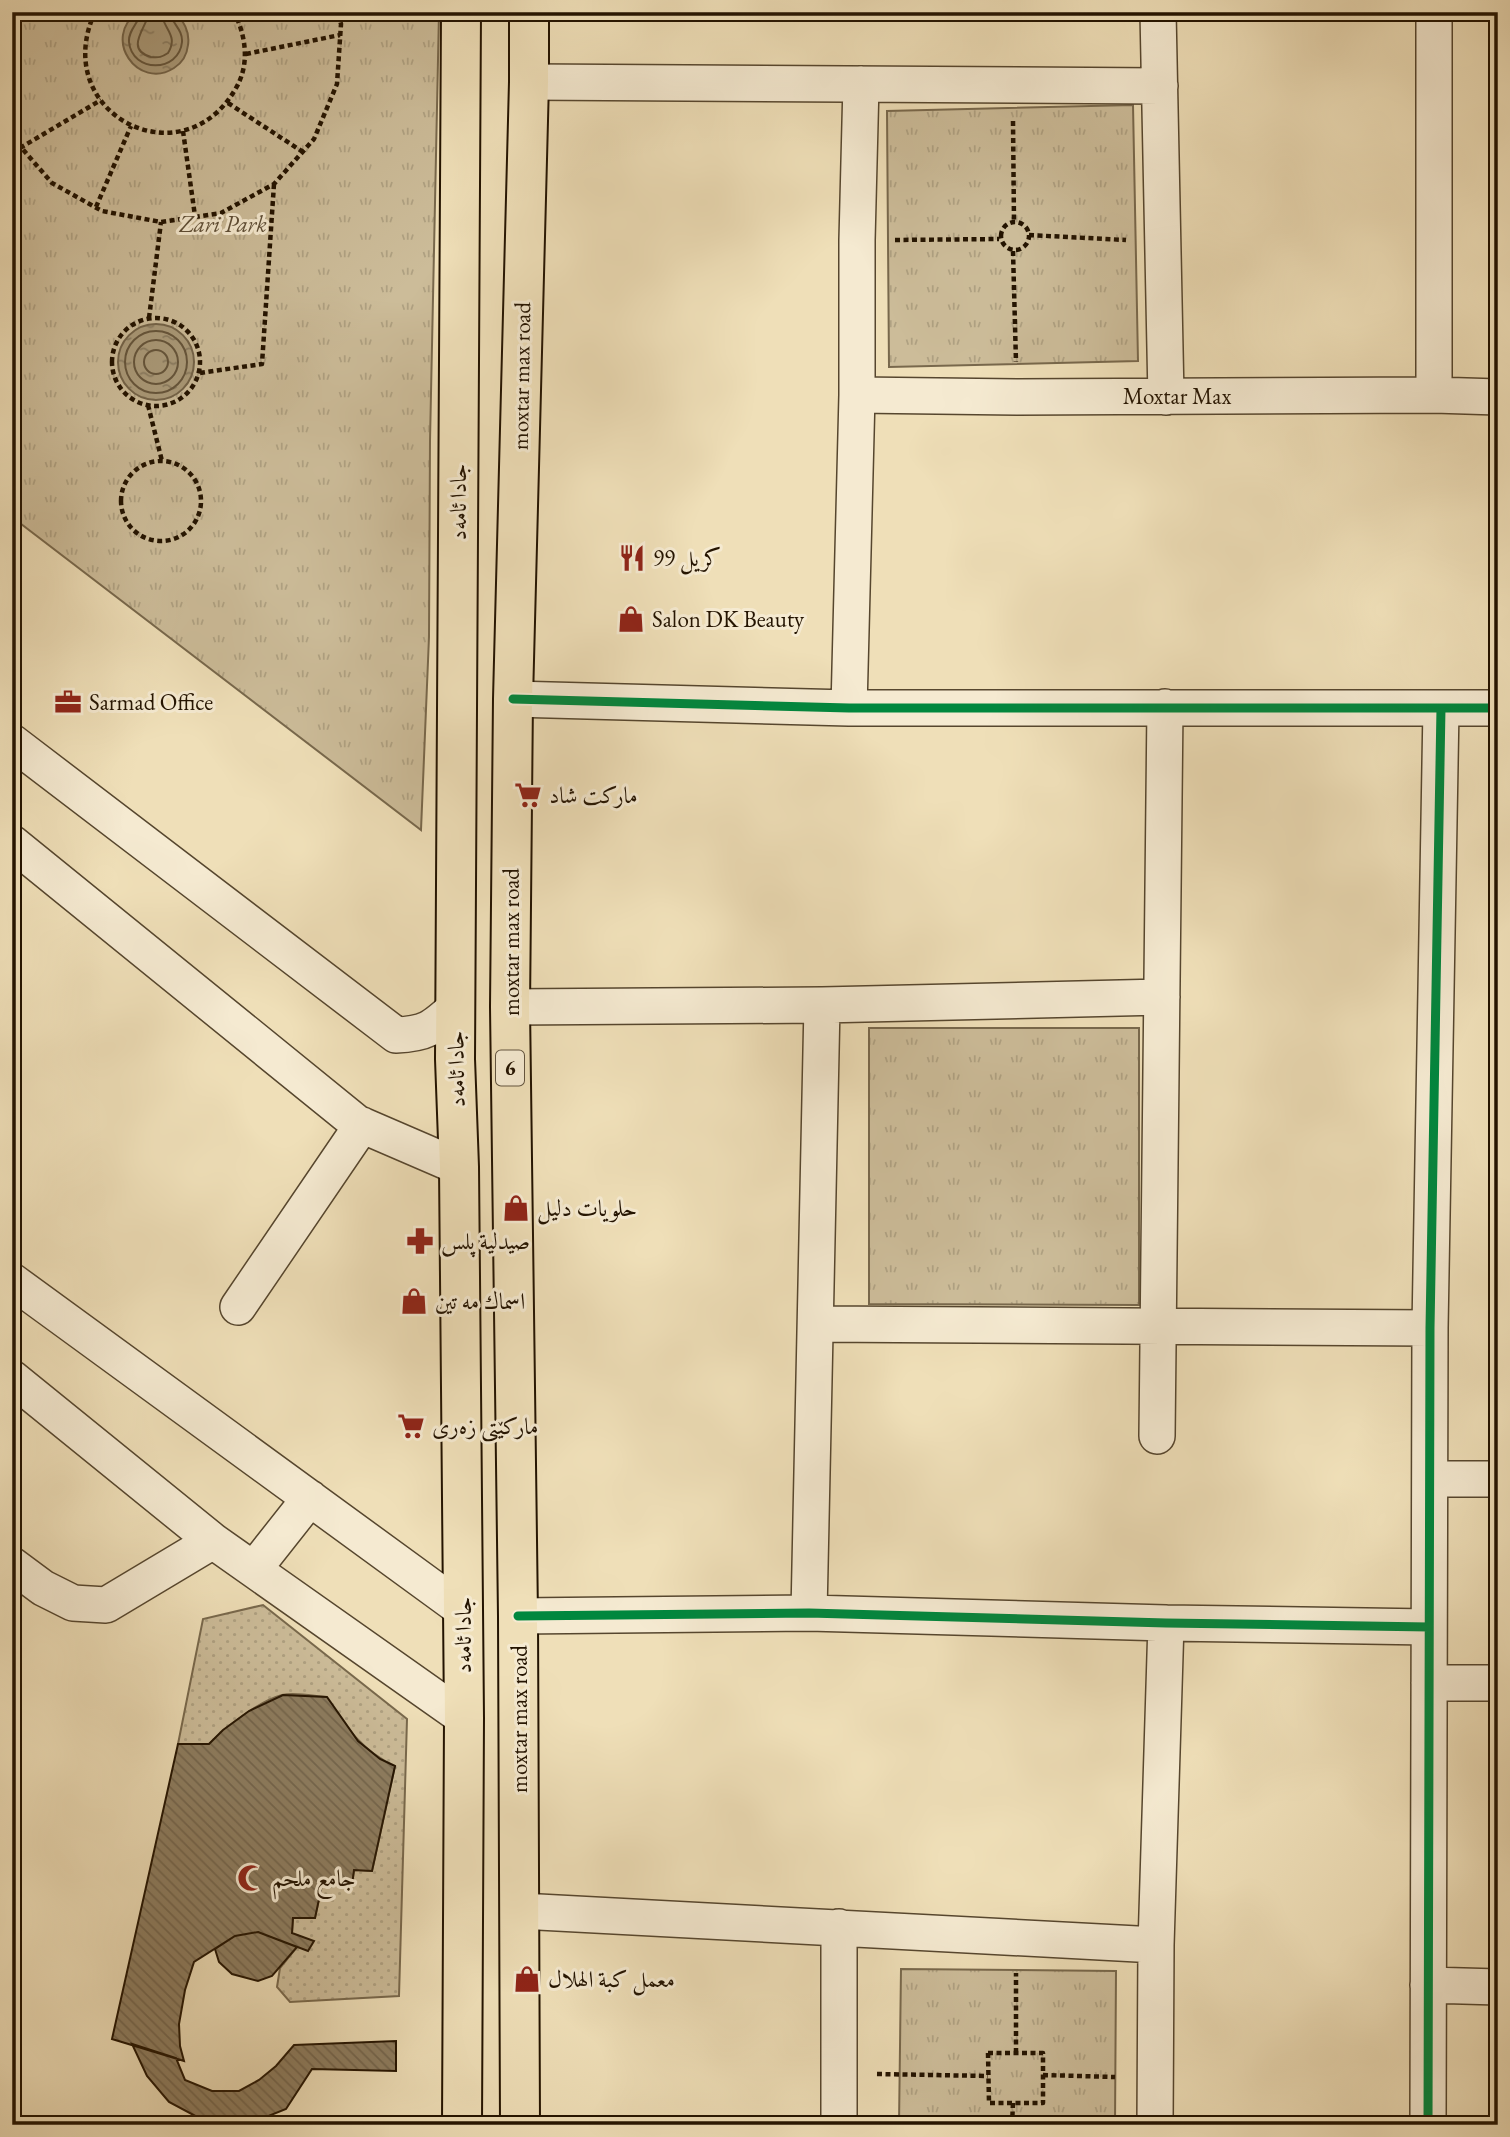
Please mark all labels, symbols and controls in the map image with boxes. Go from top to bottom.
park label: Zari Park [178,209,267,239]
street label: moxtar max road [505,301,537,450]
street label: Moxtar Max [1123,381,1231,411]
street label: جادا ئامەد [443,464,473,540]
restaurant icon: 99 كريل [617,543,647,573]
place label: 99 كريل [653,543,721,575]
shop icon: Salon DK Beauty [616,604,646,634]
place label: Salon DK Beauty [652,604,805,634]
office icon: Sarmad Office [53,687,83,717]
place label: Sarmad Office [89,687,213,717]
supermarket icon: ماركت شاد [513,780,543,810]
place label: ماركت شاد [549,780,638,810]
street label: moxtar max road [496,868,526,1016]
street label: جادا ئامەد [440,1030,472,1108]
road number: 6 [496,1050,524,1086]
shop icon: حلويات دليل [501,1193,531,1223]
place label: حلويات دليل [537,1193,637,1225]
pharmacy icon: صيدلية پلس [405,1226,435,1256]
place label: صيدلية پلس [441,1226,530,1258]
shop icon: اسماك مه تين [399,1286,429,1316]
place label: اسماك مه تين [435,1286,525,1316]
supermarket icon: مارکێتی زەری [396,1411,426,1441]
place label: مارکێتی زەری [432,1411,539,1442]
street label: جادا ئامەد [448,1597,478,1673]
street label: moxtar max road [504,1645,534,1793]
mosque icon: جامع ملحم [236,1863,266,1893]
place label: جامع ملحم [272,1863,356,1900]
shop icon: معمل كبة الهلال [512,1964,542,1994]
place label: معمل كبة الهلال [548,1964,675,1996]

